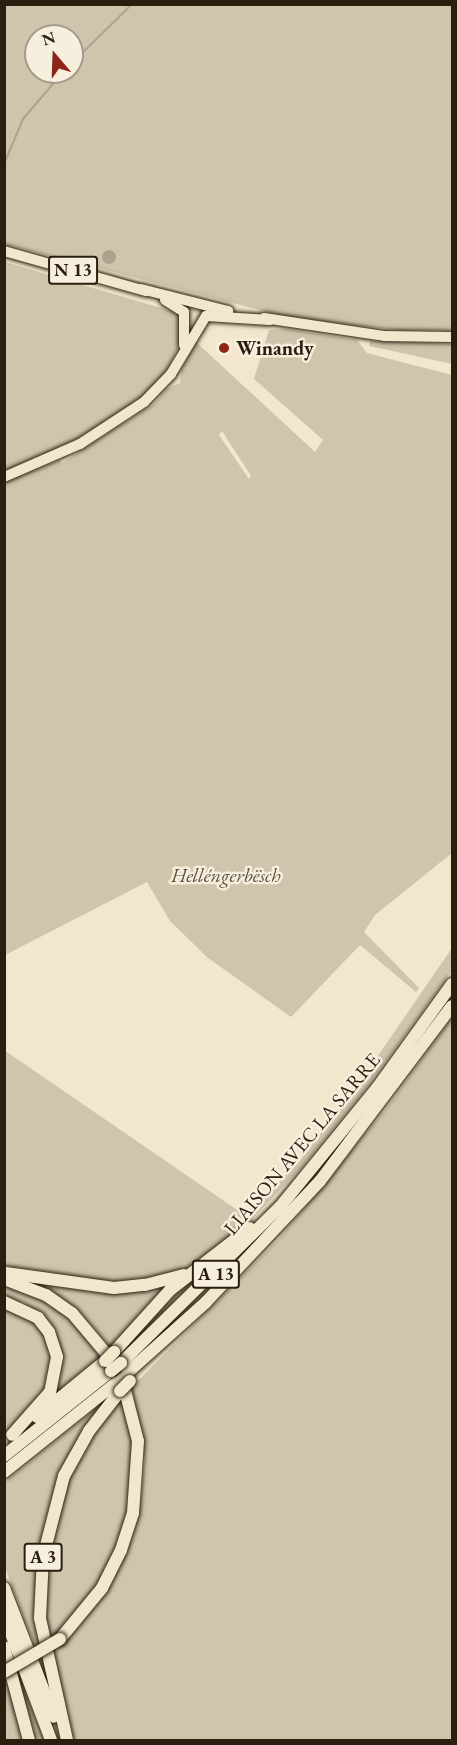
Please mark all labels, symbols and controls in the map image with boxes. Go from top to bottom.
north arrow [24,24,84,84]
text: N [39,26,58,50]
road number: N 13 [48,255,98,285]
place label: Winandy [236,336,314,360]
marker: Winandy [217,341,231,355]
park label: Helléngerbësch [171,863,281,887]
street label: LIAISON AVEC LA SARRE [219,1048,385,1240]
road number: A 13 [190,1259,242,1289]
road number: A 3 [24,1542,63,1572]

